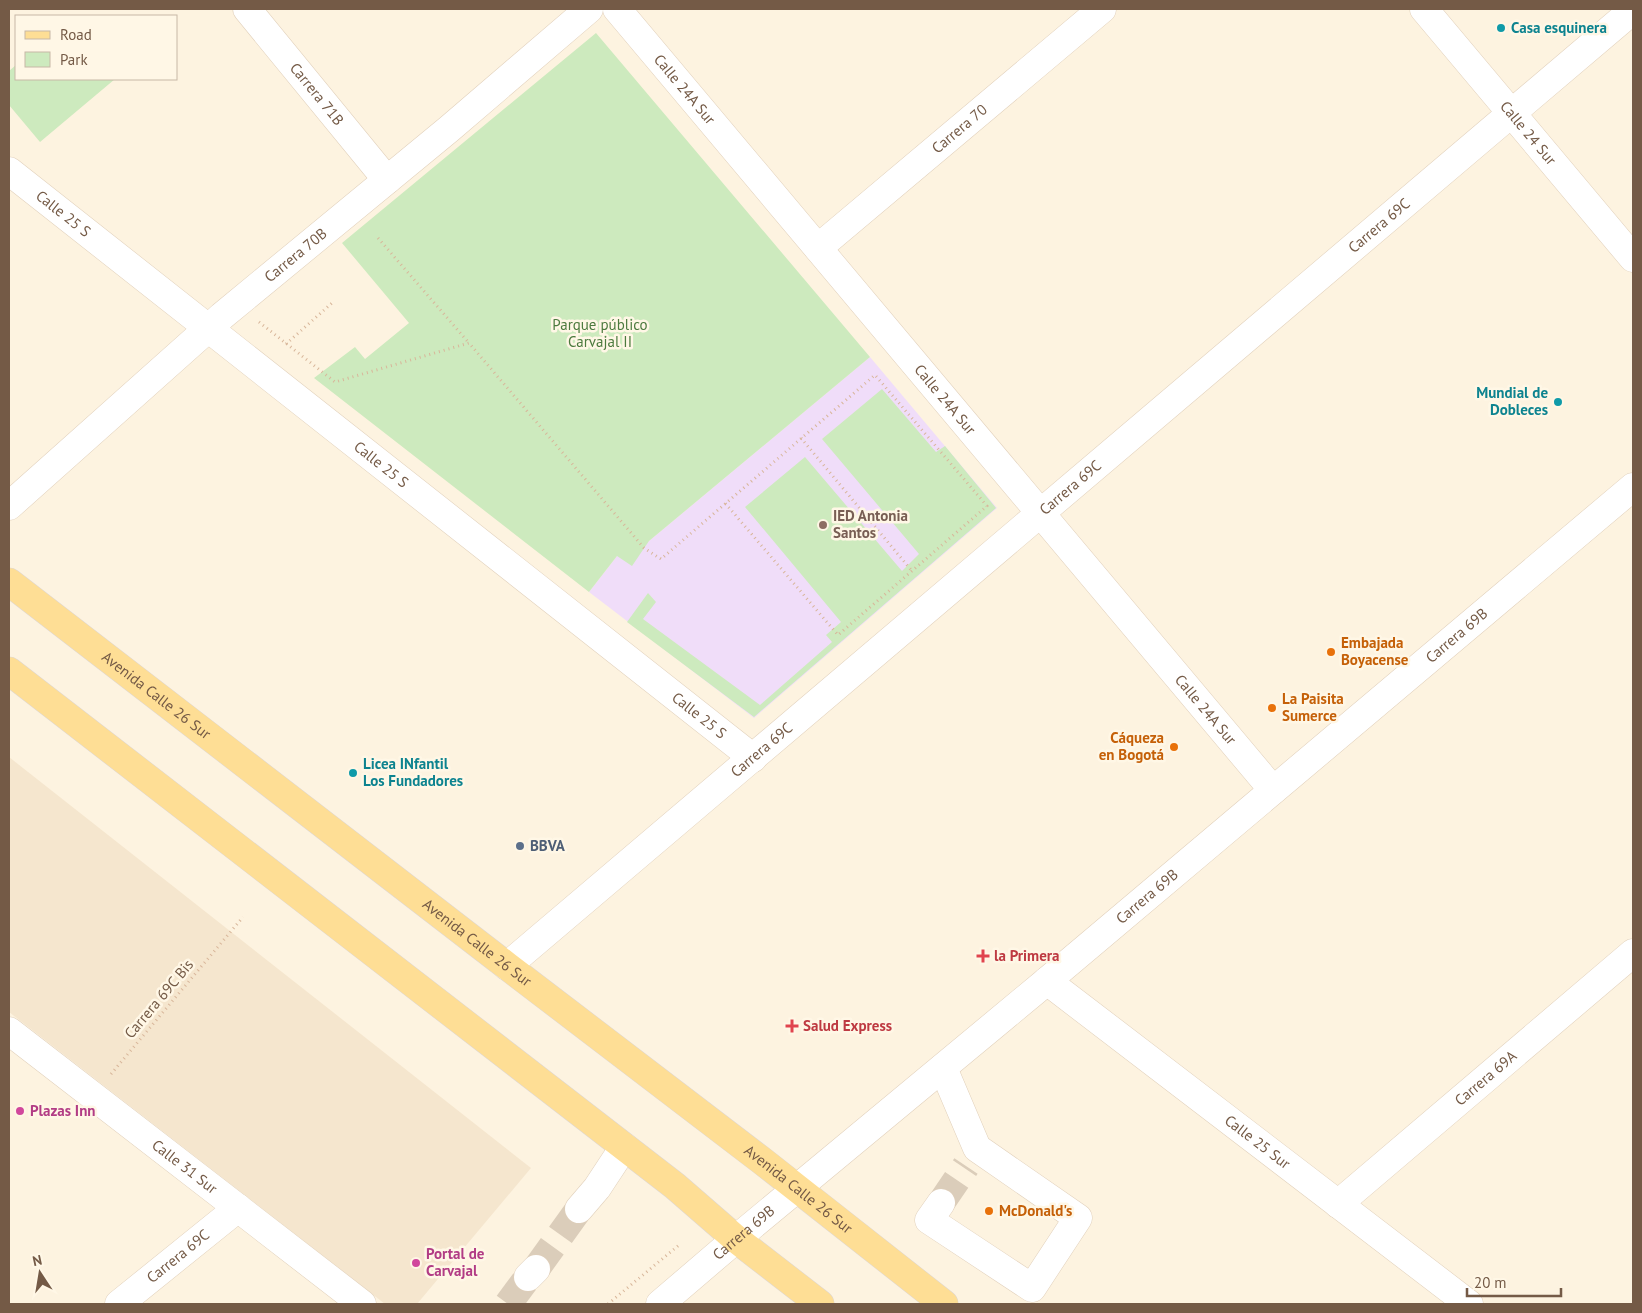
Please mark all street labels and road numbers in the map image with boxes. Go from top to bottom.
street label: Calle 24A Sur [650,50,720,128]
street label: Carrera 71B [286,59,348,129]
street label: Calle 24 Sur [1496,97,1561,169]
street label: Carrera 70 [928,100,991,157]
street label: Calle 25 S [32,186,95,241]
street label: Carrera 69C [1344,194,1414,257]
street label: Carrera 70B [260,224,331,286]
street label: Calle 24A Sur [910,360,980,438]
street label: Calle 25 S [350,437,413,492]
street label: Carrera 69C [1035,456,1105,519]
street label: Carrera 69B [1421,604,1491,667]
street label: Avenida Calle 26 Sur [98,647,215,743]
street label: Calle 24A Sur [1171,670,1241,748]
street label: Calle 25 S [668,688,731,743]
street label: Carrera 69C [726,718,796,781]
street label: Carrera 69B [1112,865,1182,928]
street label: Avenida Calle 26 Sur [419,895,536,990]
street label: Carrera 69C Bis [120,955,197,1042]
street label: Carrera 69A [1451,1046,1520,1110]
street label: Calle 25 Sur [1221,1110,1294,1173]
street label: Calle 31 Sur [148,1135,221,1198]
street label: Avenida Calle 26 Sur [741,1141,857,1237]
street label: Carrera 69B [708,1201,778,1264]
street label: Carrera 69C [143,1225,213,1287]

